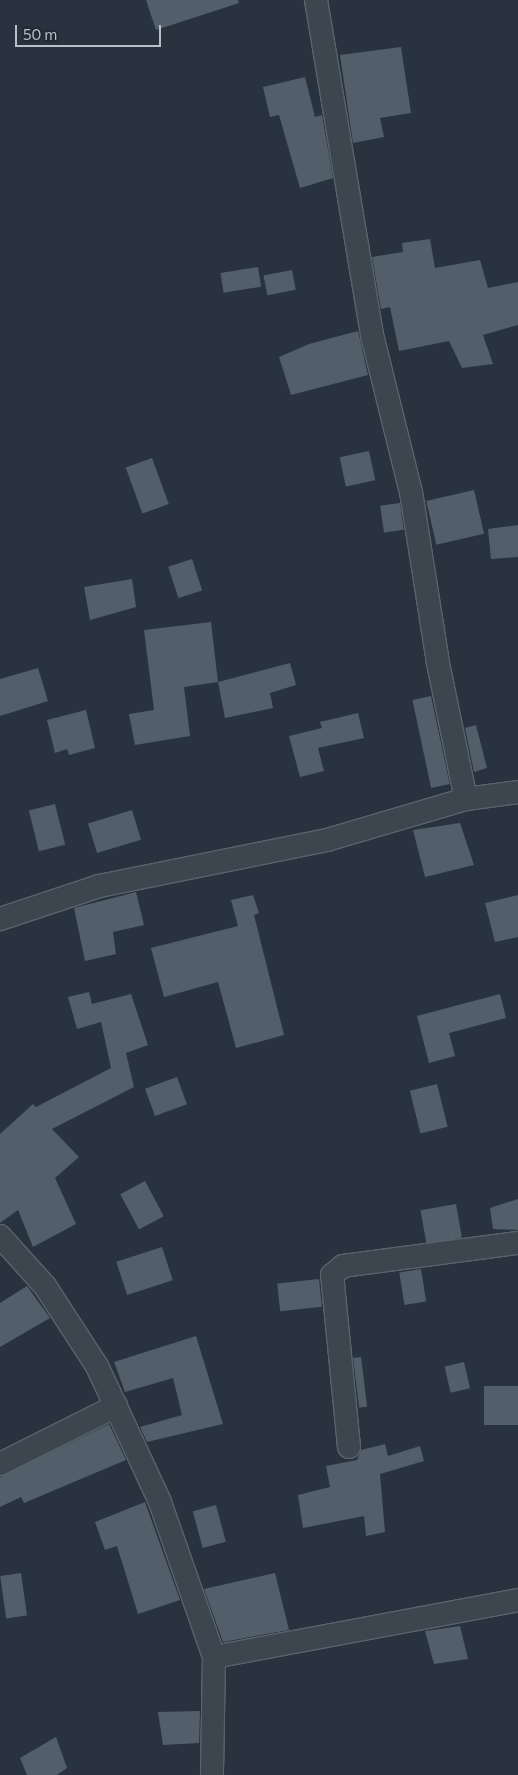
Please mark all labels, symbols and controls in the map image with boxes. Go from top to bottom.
scale bar [18,15,164,47]
text: 50 m [23,25,57,43]

